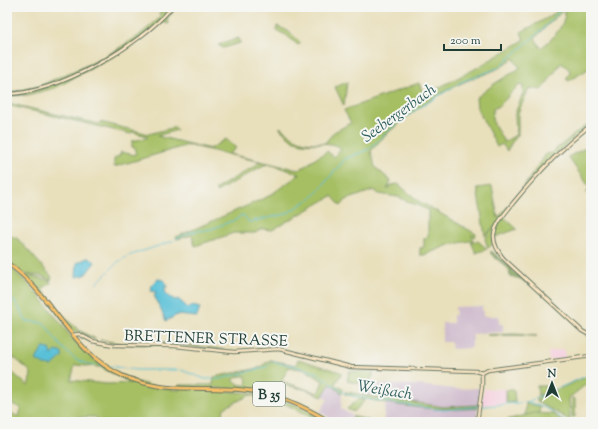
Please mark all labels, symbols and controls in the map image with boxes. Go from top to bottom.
scale bar [444,26,501,52]
text: 200 m [450,32,481,50]
water label: Seebergerbach [357,79,442,149]
street label: BRETTENER STRASSE [124,326,288,353]
north arrow [532,363,572,403]
text: N [547,366,557,382]
water label: Weißach [356,376,414,407]
road number: B 35 [253,382,285,406]

